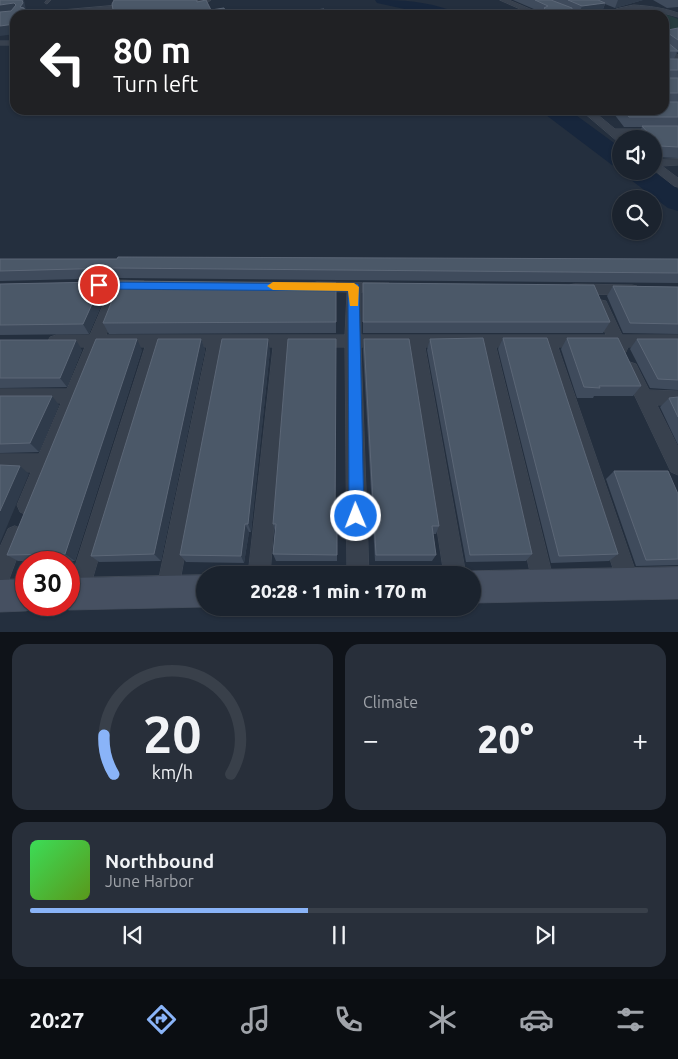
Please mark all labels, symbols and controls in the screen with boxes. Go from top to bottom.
icon: left [30,30,95,95]
text: 80 m [113,30,191,70]
text: Turn left [113,71,198,96]
map controls [612,130,662,240]
button: sound [612,130,662,180]
button: search [612,190,662,240]
pin [78,264,120,306]
icon: arrive [85,271,113,299]
position arrow [329,489,381,541]
speed limit sign: 30 [15,551,80,616]
text: 20:28 · 1 min · 170 m [250,580,427,602]
text: Climate [363,693,418,711]
text: 20 [143,705,202,763]
text: 20° [477,718,534,760]
text: − [363,724,379,755]
text: + [632,724,648,755]
text: km/h [152,762,193,782]
text: Northbound [105,850,214,872]
text: June Harbor [105,872,194,890]
icon: previous [119,921,147,949]
icon: pause [325,921,353,949]
icon: next [531,921,559,949]
icon: directions [144,1002,179,1037]
icon: music [238,1002,273,1037]
icon: phone [331,1002,366,1037]
icon: climate [425,1002,460,1037]
icon: car [519,1002,554,1037]
icon: filters [613,1002,648,1037]
text: 20:27 [29,1007,85,1032]

